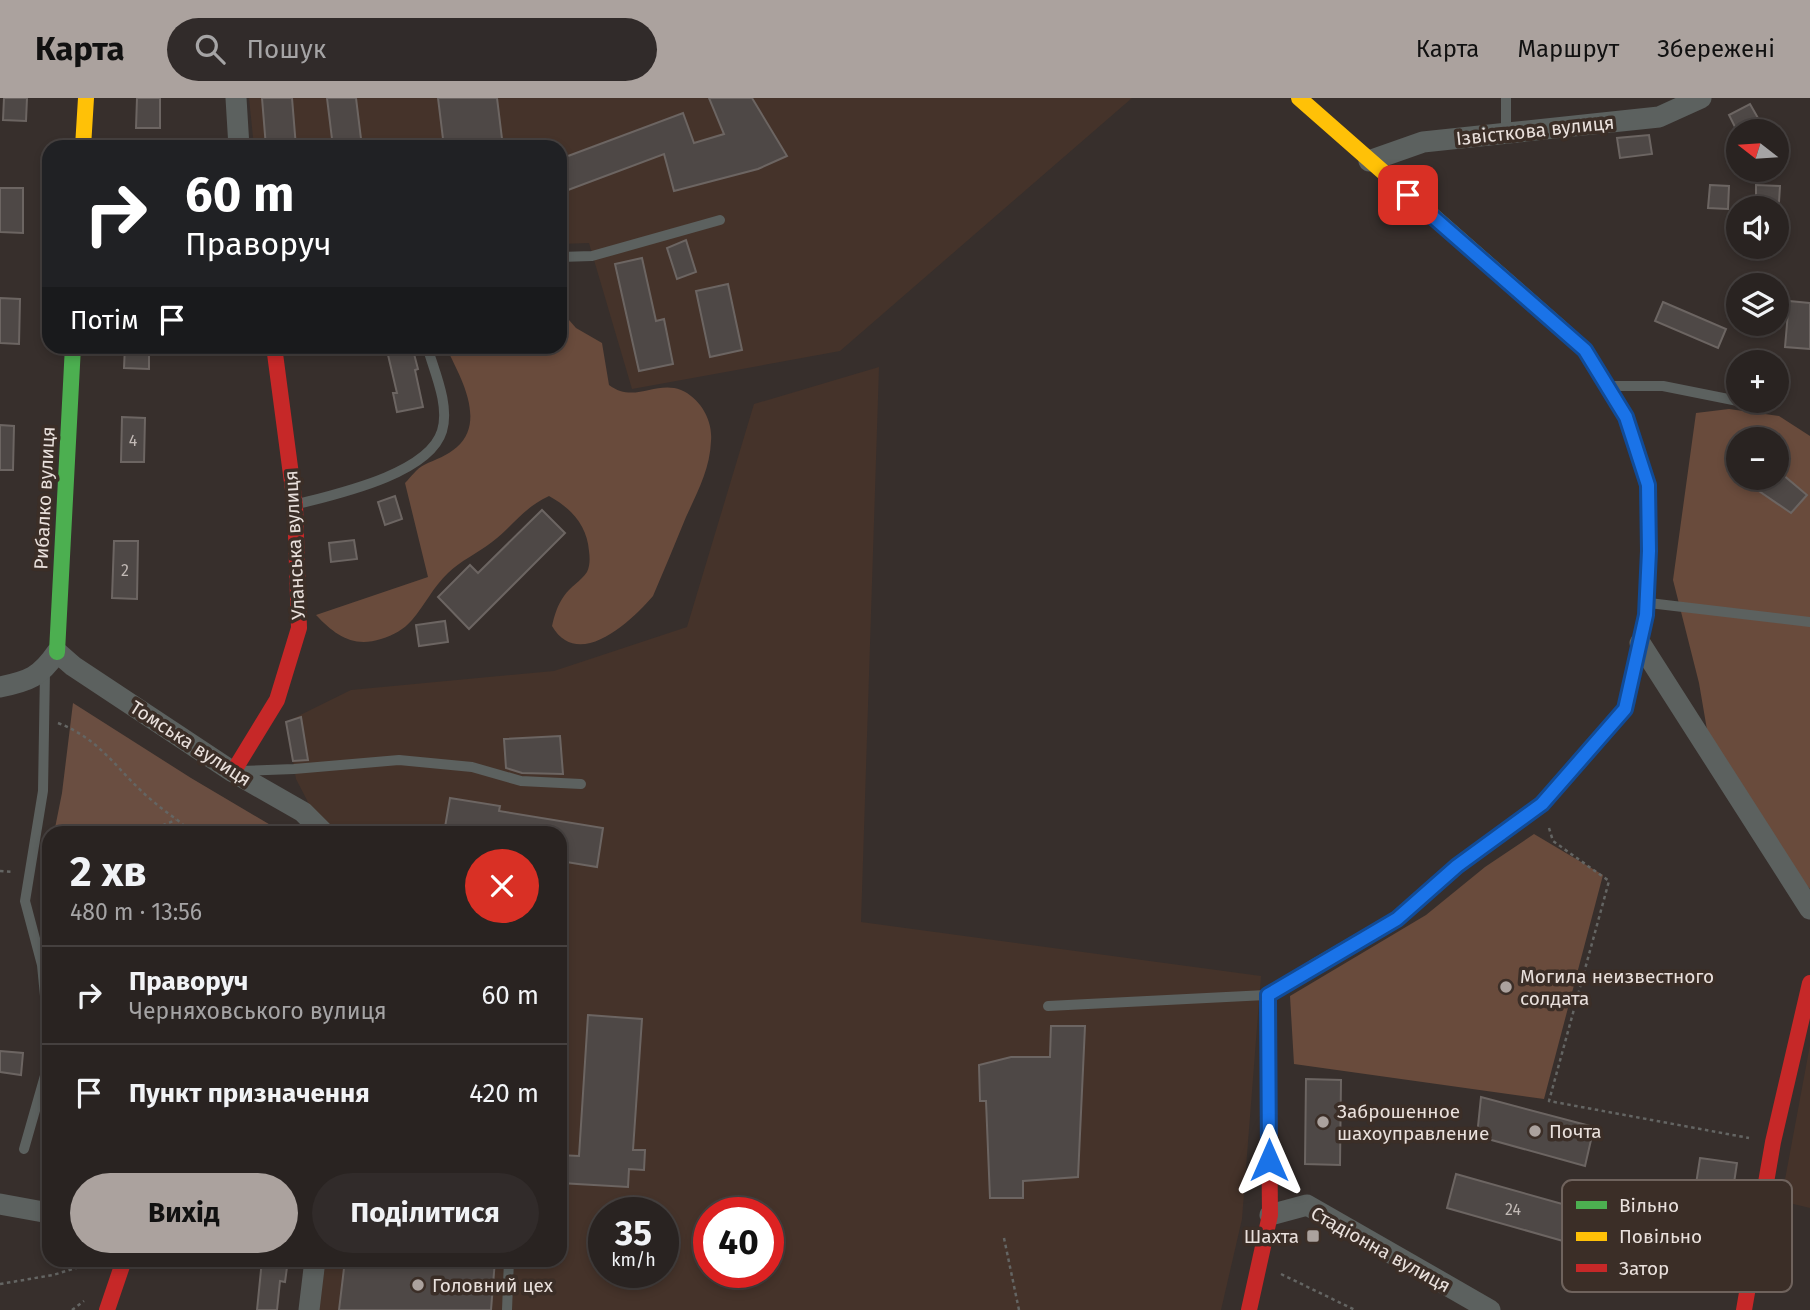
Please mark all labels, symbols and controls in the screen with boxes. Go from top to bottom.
search box [167,18,657,81]
text: Карта [35,29,125,69]
icon: search [191,30,229,68]
text: Пошук [247,34,326,65]
text: Карта [1416,35,1479,63]
text: Маршрут [1517,35,1619,63]
text: Збережені [1657,35,1775,63]
street label: Iзвiсткова вулиця [1455,111,1615,150]
north arrow [1726,119,1788,182]
map controls [1726,119,1789,490]
text: 60 m [185,165,294,224]
pin [1378,165,1438,225]
icon: right [70,168,161,259]
icon: arrive [1389,176,1427,214]
button: sound [1726,196,1789,259]
text: Праворуч [185,225,332,263]
button: layers [1726,273,1789,336]
icon: arrive [153,301,191,339]
text: Потім [70,305,139,336]
button: + [1726,350,1789,413]
street label: Рибалко вулиця [29,426,60,570]
button: − [1726,427,1789,490]
house number: 4 [129,431,138,450]
street label: Уланська вулиця [279,470,310,620]
house number: 2 [121,561,129,580]
street label: Томська вулиця [126,696,256,791]
text: 2 хв [70,847,147,897]
button: close [465,849,539,923]
text: 480 m · 13:56 [70,898,202,926]
place label: Могила неизвестного солдата [1520,965,1714,1010]
text: Праворуч [129,966,248,997]
icon: right [70,976,108,1014]
marker: Могила неизвестного солдата [1498,979,1514,995]
text: 60 m [481,980,539,1011]
text: Черняховського вулиця [129,997,387,1025]
icon: arrive [70,1074,108,1112]
text: Пункт призначення [129,1078,370,1109]
text: 420 m [469,1078,539,1109]
place label: Заброшенное шахоуправление [1337,1100,1489,1145]
marker: Заброшенное шахоуправление [1315,1114,1331,1130]
place label: Почта [1549,1120,1602,1143]
position arrow [1232,1123,1306,1197]
marker: Почта [1527,1123,1543,1139]
button: Вихід [70,1173,298,1253]
button: Поділитися [312,1173,539,1253]
legend [1562,1180,1792,1292]
text: Вільно [1619,1194,1679,1217]
speed limit sign: 40 [693,1197,784,1288]
house number: 24 [1505,1200,1521,1219]
street label: Стадіонна вулиця [1307,1201,1455,1297]
text: 35 [615,1212,652,1254]
place label: Шахта [1244,1225,1299,1248]
text: Повільно [1619,1225,1702,1248]
marker: Шахта [1305,1228,1321,1244]
text: km/h [611,1249,656,1271]
text: Затор [1619,1257,1669,1280]
place label: Головний цех [432,1274,554,1297]
marker: Головний цех [410,1277,426,1293]

